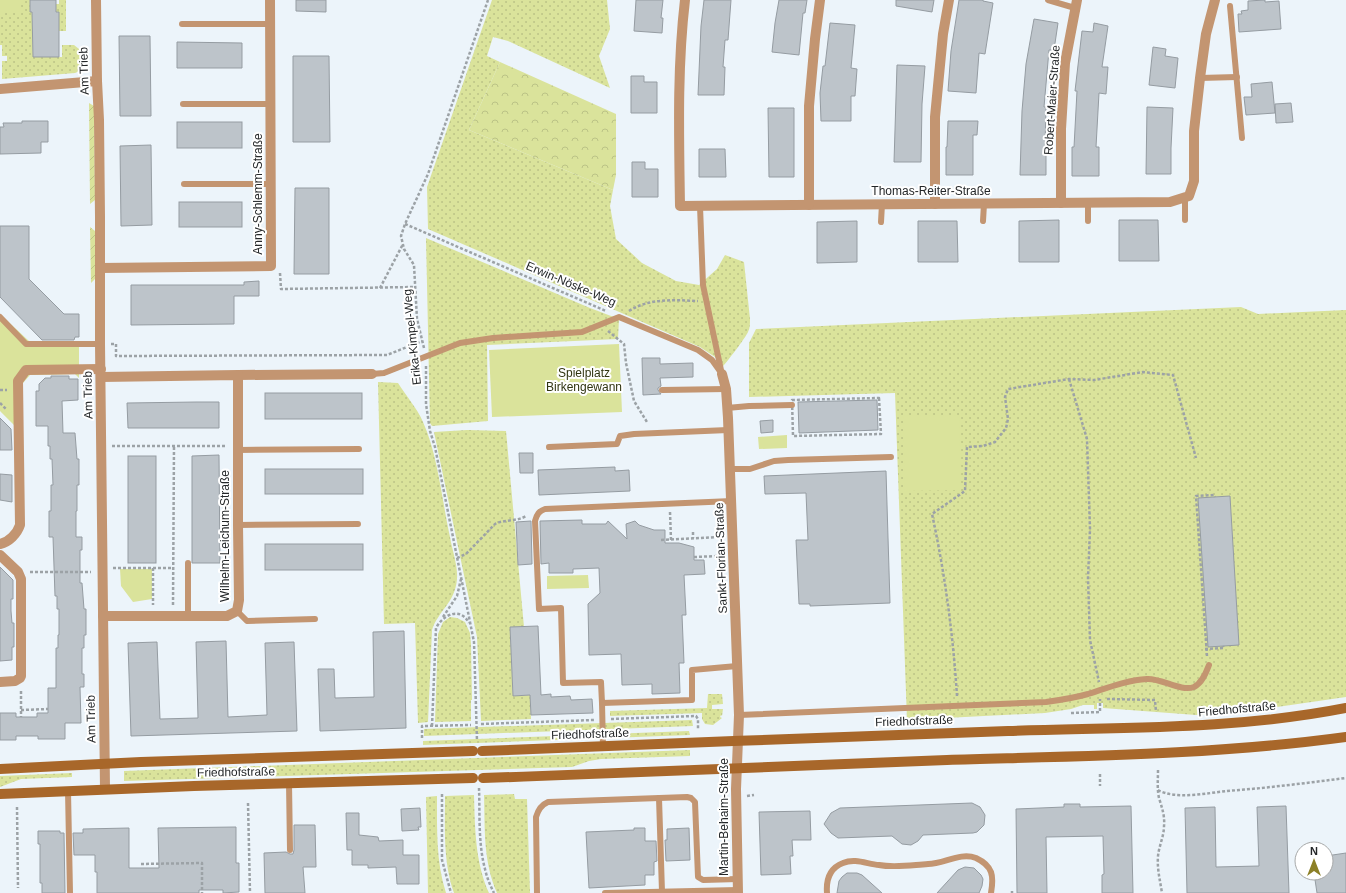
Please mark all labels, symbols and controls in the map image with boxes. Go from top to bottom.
street label: Robert-Maier-Straße [1041,44,1063,155]
street label: Am Trieb [76,46,92,95]
street label: Anny-Schlemm-Straße [251,133,265,255]
street label: Thomas-Reiter-Straße [871,184,991,198]
street label: Erwin-Nöske-Weg [524,259,618,309]
street label: Erika-Kimpel-Weg [400,288,424,386]
park label: Spielplatz Birkengewann [546,366,622,394]
street label: Am Trieb [81,371,95,419]
street label: Wilhelm-Leichum-Straße [218,470,232,602]
street label: Sankt-Florian-Straße [712,502,730,614]
street label: Am Trieb [84,695,98,743]
street label: Friedhofstraße [1198,699,1277,719]
street label: Friedhofstraße [875,713,954,729]
street label: Friedhofstraße [551,726,630,742]
street label: Martin-Behaim-Straße [717,758,731,876]
street label: Friedhofstraße [197,764,275,780]
north arrow [1294,841,1334,881]
text: N [1310,845,1318,857]

